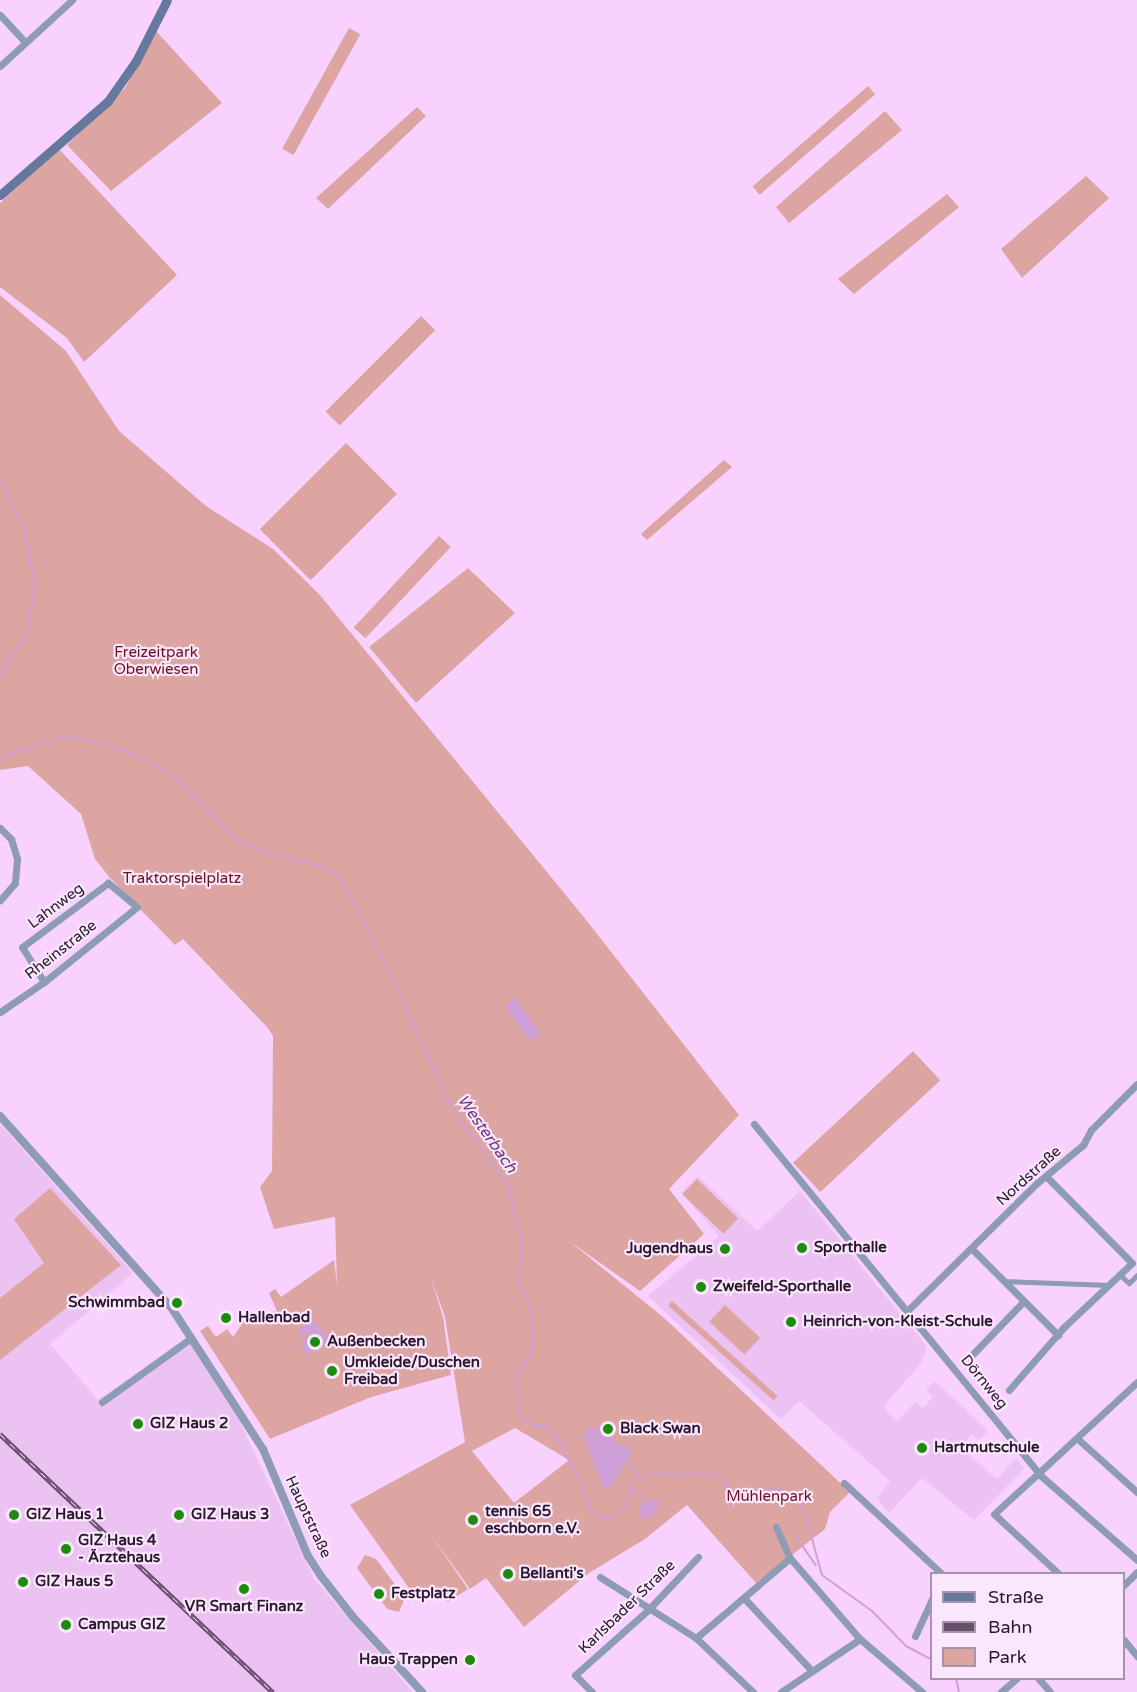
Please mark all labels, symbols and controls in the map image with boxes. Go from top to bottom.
park label: Freizeitpark Oberwiesen [114,643,198,678]
park label: Traktorspielplatz [123,870,241,888]
street label: Lahnweg [25,879,87,933]
street label: Rheinstraße [22,916,100,984]
water label: Westerbach [453,1091,521,1177]
street label: Nordstraße [993,1142,1065,1210]
place label: Sporthalle [814,1239,887,1257]
place label: Jugendhaus [626,1240,713,1258]
marker: Sporthalle [795,1241,809,1255]
marker: Jugendhaus [718,1242,732,1256]
place label: Zweifeld-Sporthalle [713,1278,851,1296]
marker: Zweifeld-Sporthalle [694,1280,708,1294]
place label: Schwimmbad [68,1294,165,1312]
marker: Schwimmbad [170,1296,184,1310]
place label: Hallenbad [238,1309,310,1327]
marker: Hallenbad [219,1311,233,1325]
place label: Heinrich-von-Kleist-Schule [803,1313,993,1331]
marker: Heinrich-von-Kleist-Schule [784,1315,798,1329]
place label: Außenbecken [327,1333,425,1351]
marker: Außenbecken [308,1335,322,1349]
street label: Dörnweg [957,1351,1011,1413]
place label: Umkleide/Duschen Freibad [344,1353,480,1388]
marker: Umkleide/Duschen Freibad [325,1364,339,1378]
place label: GIZ Haus 2 [150,1415,228,1433]
marker: GIZ Haus 2 [131,1417,145,1431]
place label: Black Swan [620,1420,701,1438]
marker: Black Swan [601,1422,615,1436]
place label: Hartmutschule [934,1439,1039,1457]
marker: Hartmutschule [915,1441,929,1455]
street label: Hauptstraße [281,1473,335,1561]
park label: Mühlenpark [726,1488,812,1506]
place label: tennis 65 eschborn e.V. [485,1502,580,1537]
place label: GIZ Haus 1 [26,1506,104,1524]
place label: GIZ Haus 3 [191,1506,269,1524]
marker: GIZ Haus 1 [7,1508,21,1522]
marker: GIZ Haus 3 [172,1508,186,1522]
marker: tennis 65 eschborn e.V. [466,1513,480,1527]
place label: GIZ Haus 4 - Ärztehaus [78,1531,160,1566]
marker: GIZ Haus 4 - Ärztehaus [59,1542,73,1556]
street label: Karlsbader Straße [575,1556,679,1658]
place label: Bellanti's [520,1565,584,1583]
marker: Bellanti's [501,1567,515,1581]
legend [930,1572,1125,1680]
place label: GIZ Haus 5 [35,1573,113,1591]
marker: GIZ Haus 5 [16,1575,30,1589]
marker: VR Smart Finanz [237,1582,251,1596]
place label: Festplatz [391,1585,456,1603]
text: Straße [988,1586,1044,1608]
marker: Festplatz [372,1587,386,1601]
place label: VR Smart Finanz [185,1598,303,1616]
place label: Campus GIZ [78,1616,166,1634]
text: Bahn [988,1616,1033,1638]
marker: Campus GIZ [59,1618,73,1632]
text: Park [988,1646,1026,1668]
place label: Haus Trappen [359,1651,458,1669]
marker: Haus Trappen [463,1653,477,1667]

